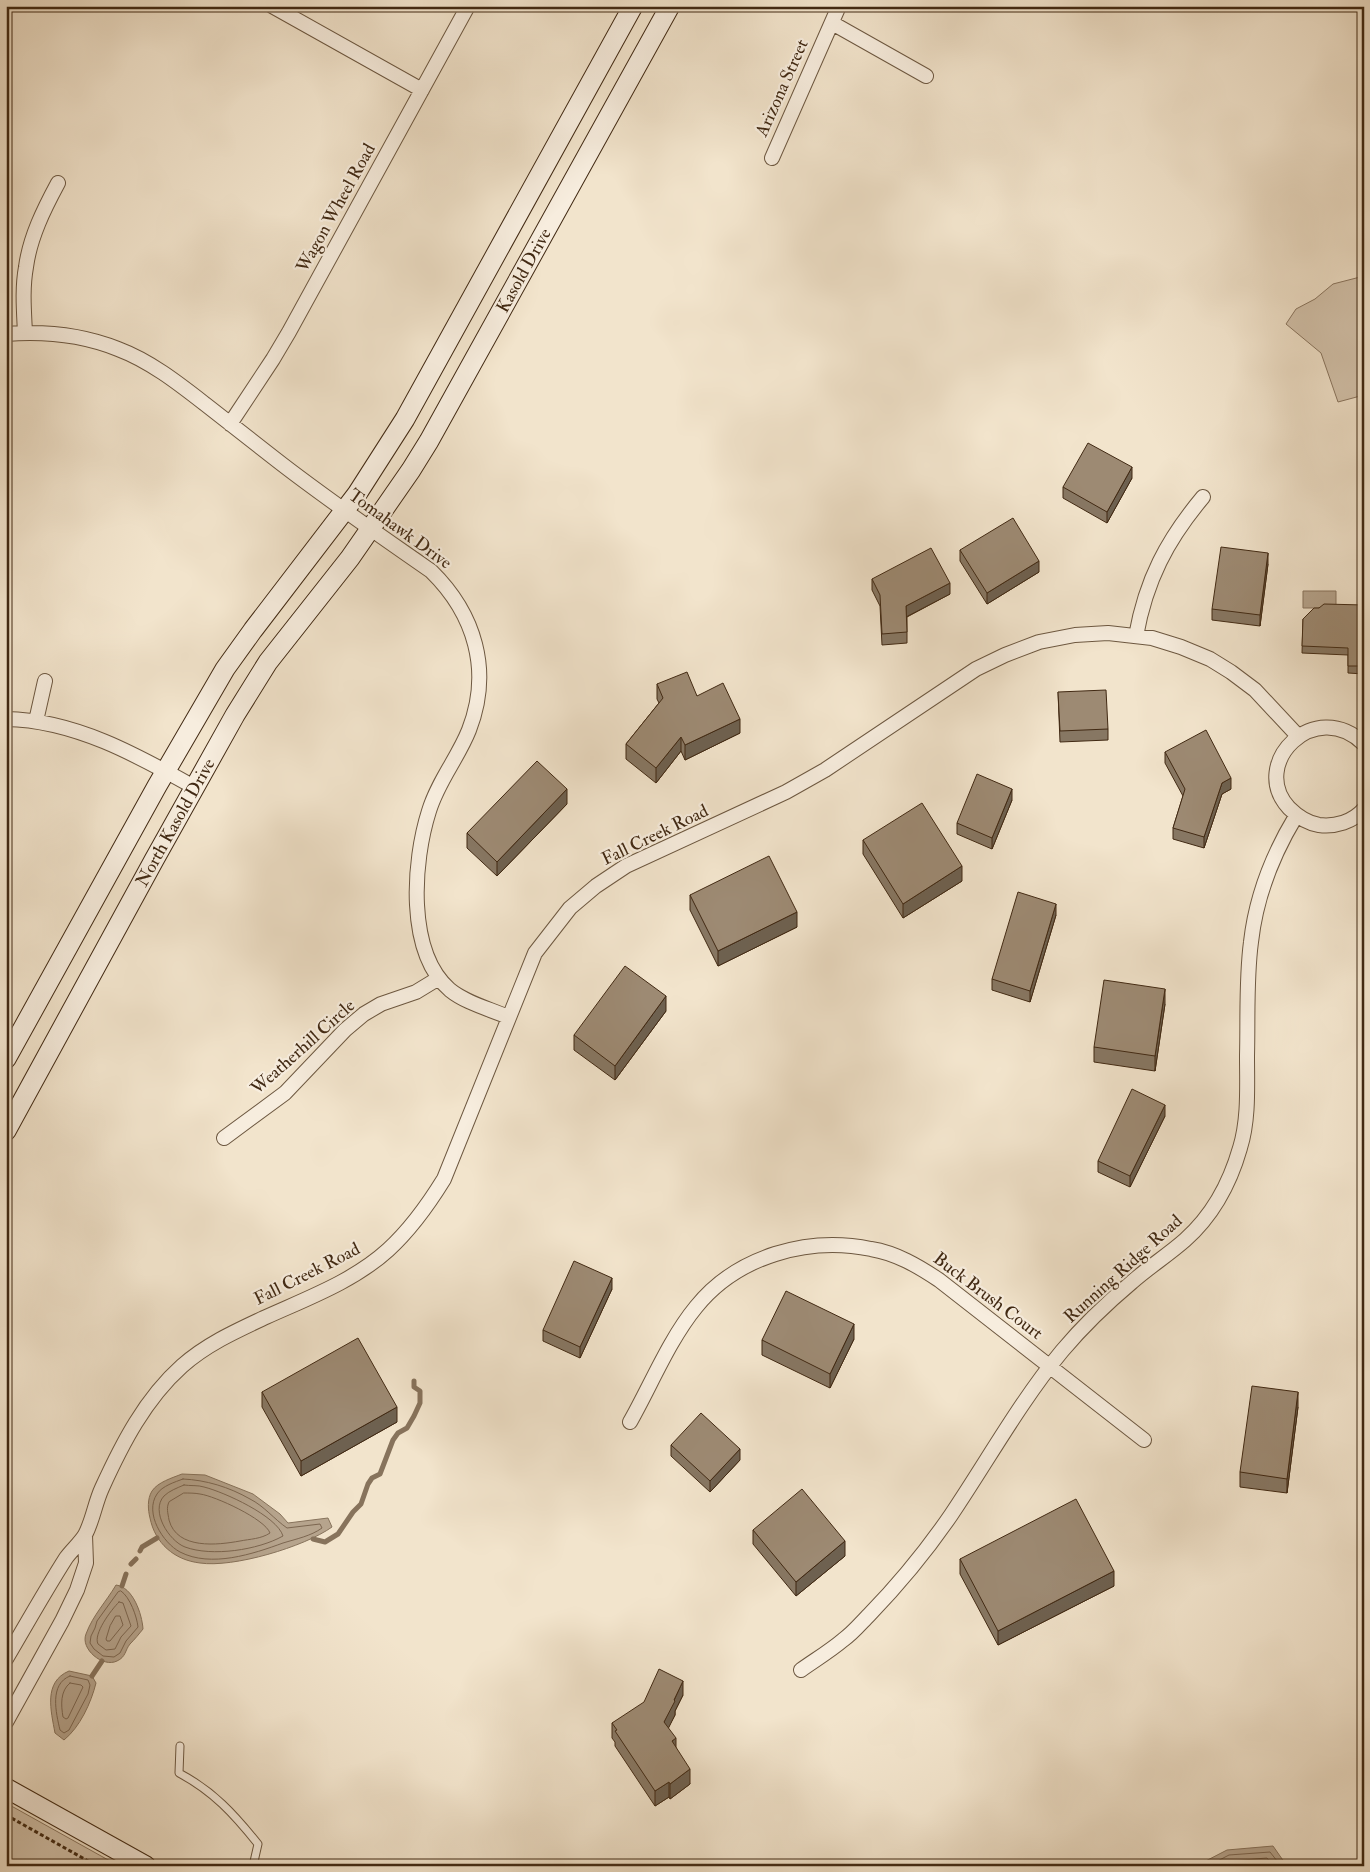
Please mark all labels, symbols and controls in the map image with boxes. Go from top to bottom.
street label: Arizona Street [750,36,814,141]
street label: Wagon Wheel Road [291,139,381,277]
street label: Kasold Drive [491,224,556,317]
street label: Tomahawk Drive [344,484,457,575]
street label: North Kasold Drive [130,754,220,891]
street label: Fall Creek Road [598,799,712,871]
street label: Weatherhill Circle [245,994,360,1100]
street label: Running Ridge Road [1059,1210,1187,1328]
street label: Fall Creek Road [250,1237,364,1311]
street label: Buck Brush Court [929,1247,1048,1345]

